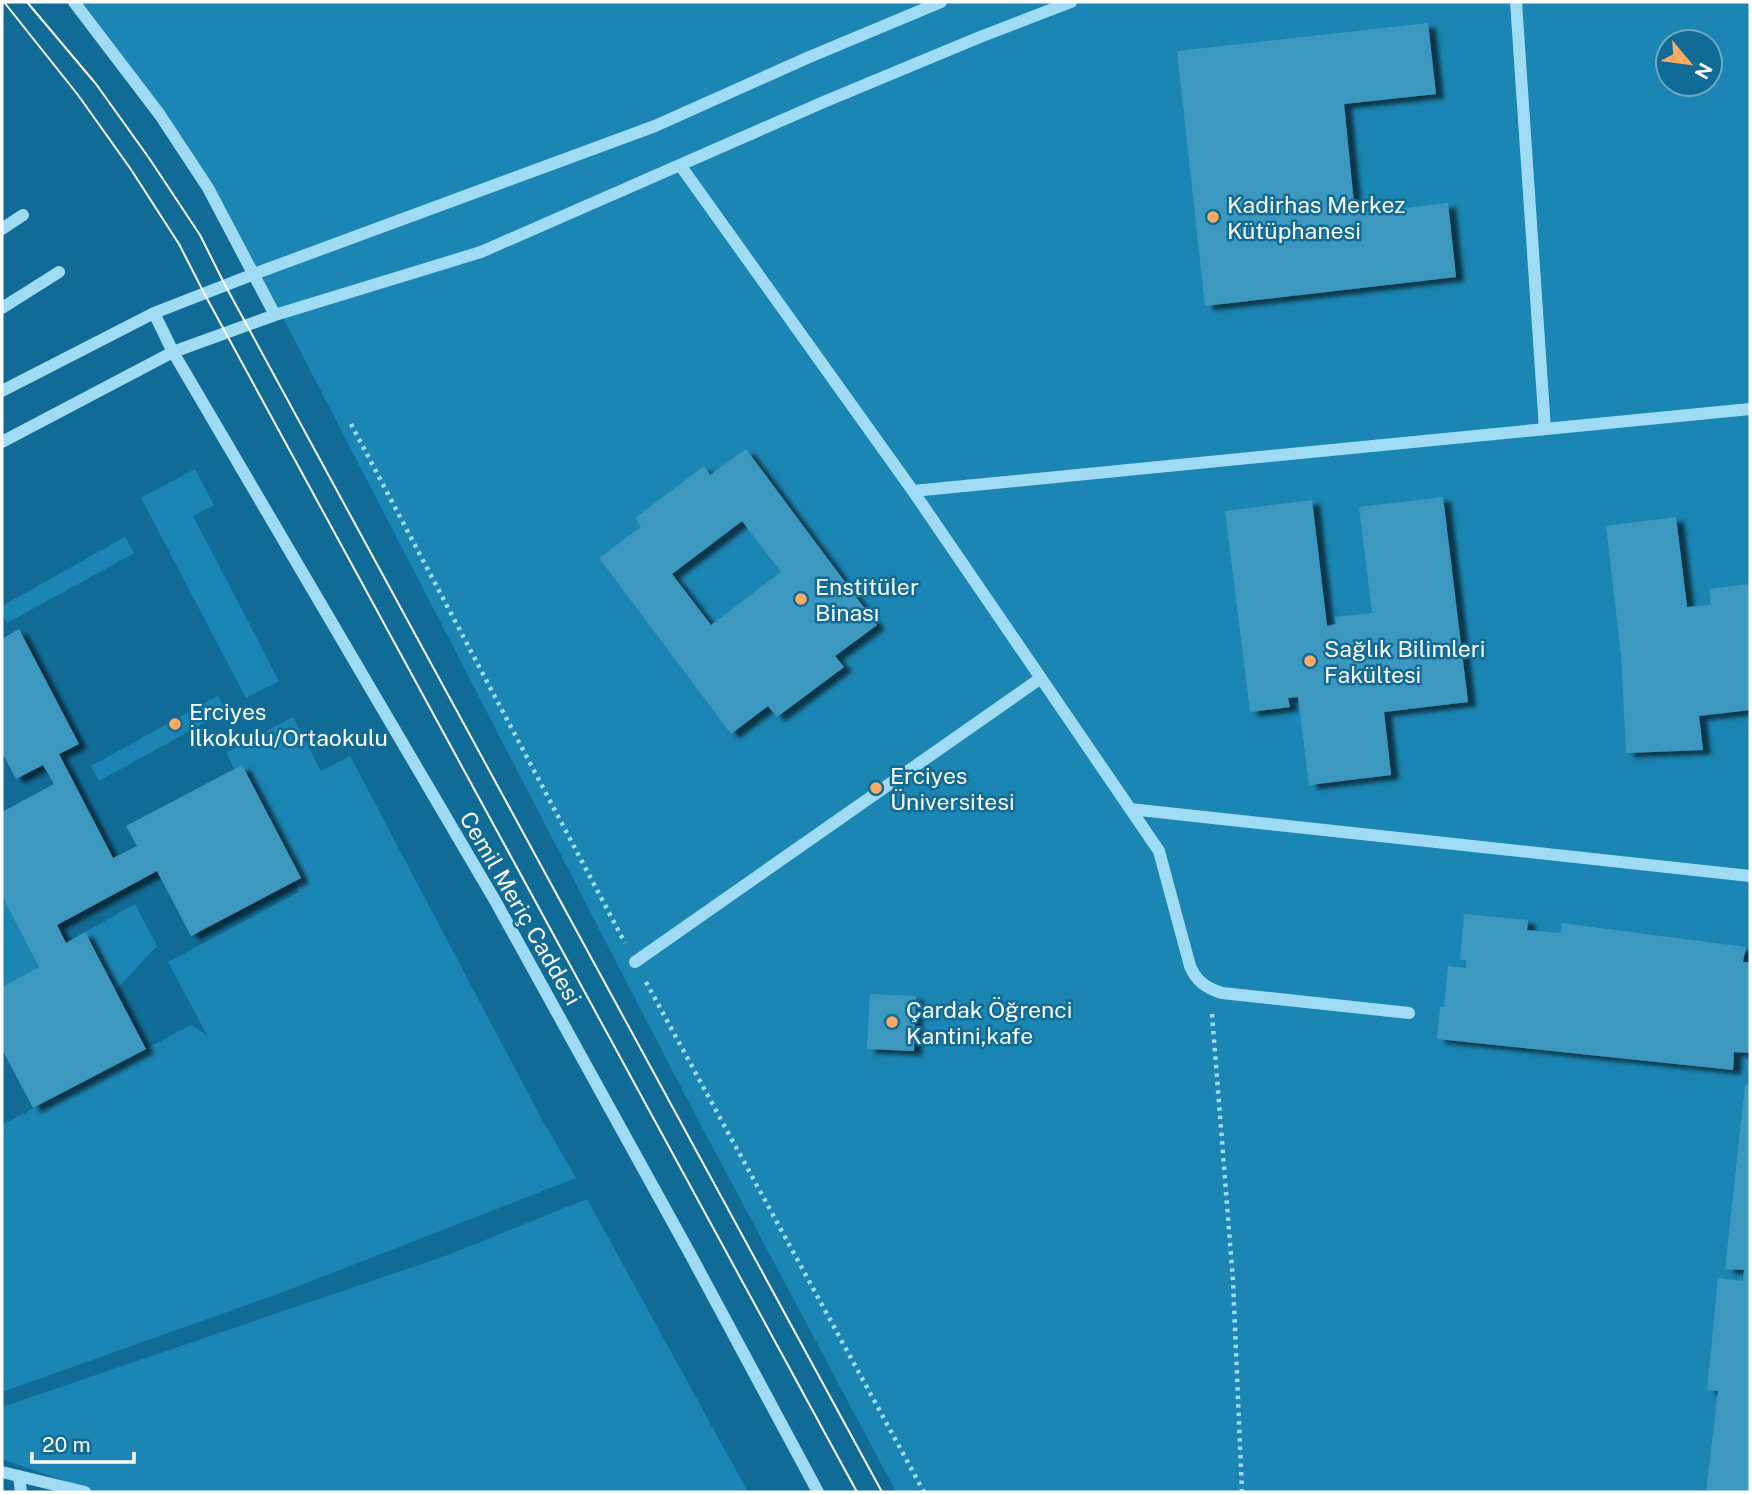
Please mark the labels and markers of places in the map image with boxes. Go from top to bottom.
place label: Kadirhas Merkez Kütüphanesi [1227,191,1405,244]
marker: Kadirhas Merkez Kütüphanesi [1205,209,1221,225]
place label: Enstitüler Binası [815,573,919,626]
marker: Enstitüler Binası [793,591,809,607]
place label: Sağlık Bilimleri Fakültesi [1324,635,1485,688]
marker: Sağlık Bilimleri Fakültesi [1302,653,1318,669]
place label: Erciyes İlkokulu/Ortaokulu [189,698,388,751]
marker: Erciyes İlkokulu/Ortaokulu [167,716,183,732]
place label: Erciyes Üniversitesi [890,762,1015,815]
marker: Erciyes Üniversitesi [868,780,884,796]
place label: Çardak Öğrenci Kantini,kafe [906,996,1072,1049]
marker: Çardak Öğrenci Kantini,kafe [884,1014,900,1030]

